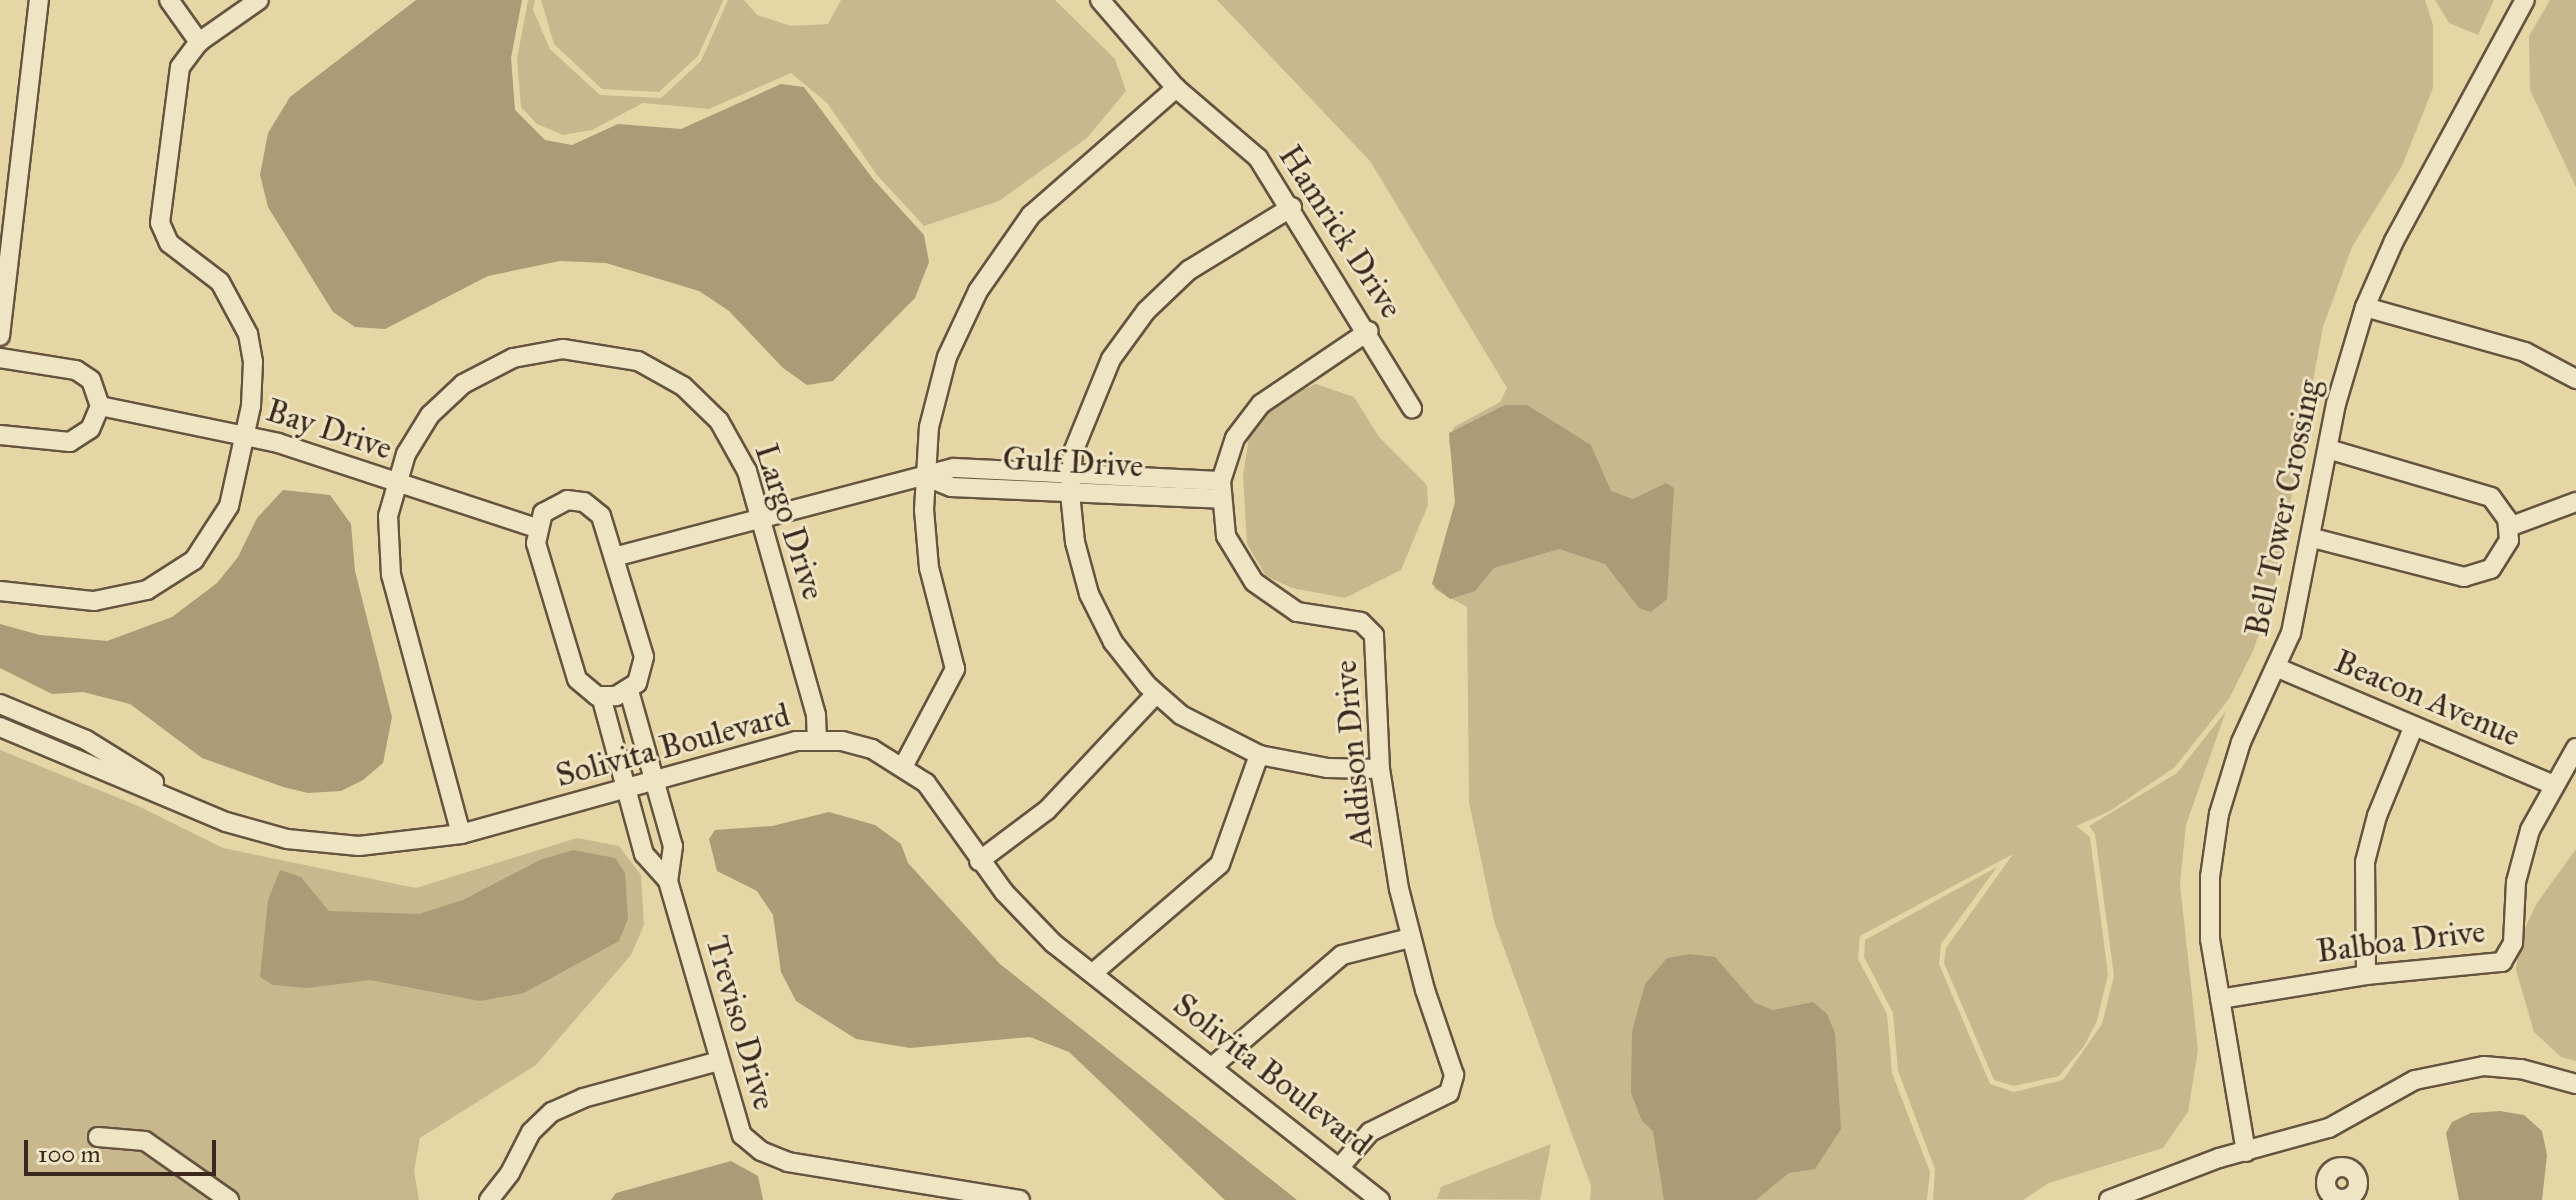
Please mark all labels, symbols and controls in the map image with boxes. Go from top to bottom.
street label: Hamrick Drive [1270,139,1410,325]
street label: Bell Tower Crossing [2238,376,2330,640]
street label: Bay Drive [261,392,397,468]
street label: Largo Drive [746,439,832,605]
street label: Gulf Drive [1002,440,1144,486]
street label: Beacon Avenue [2328,643,2526,755]
street label: Addison Drive [1327,658,1381,850]
street label: Solivita Boulevard [552,696,794,796]
street label: Balboa Drive [2314,913,2488,971]
street label: Treviso Drive [697,932,783,1114]
street label: Solivita Boulevard [1165,986,1379,1164]
scale bar [28,1124,220,1174]
text: 100 m [38,1139,101,1169]

